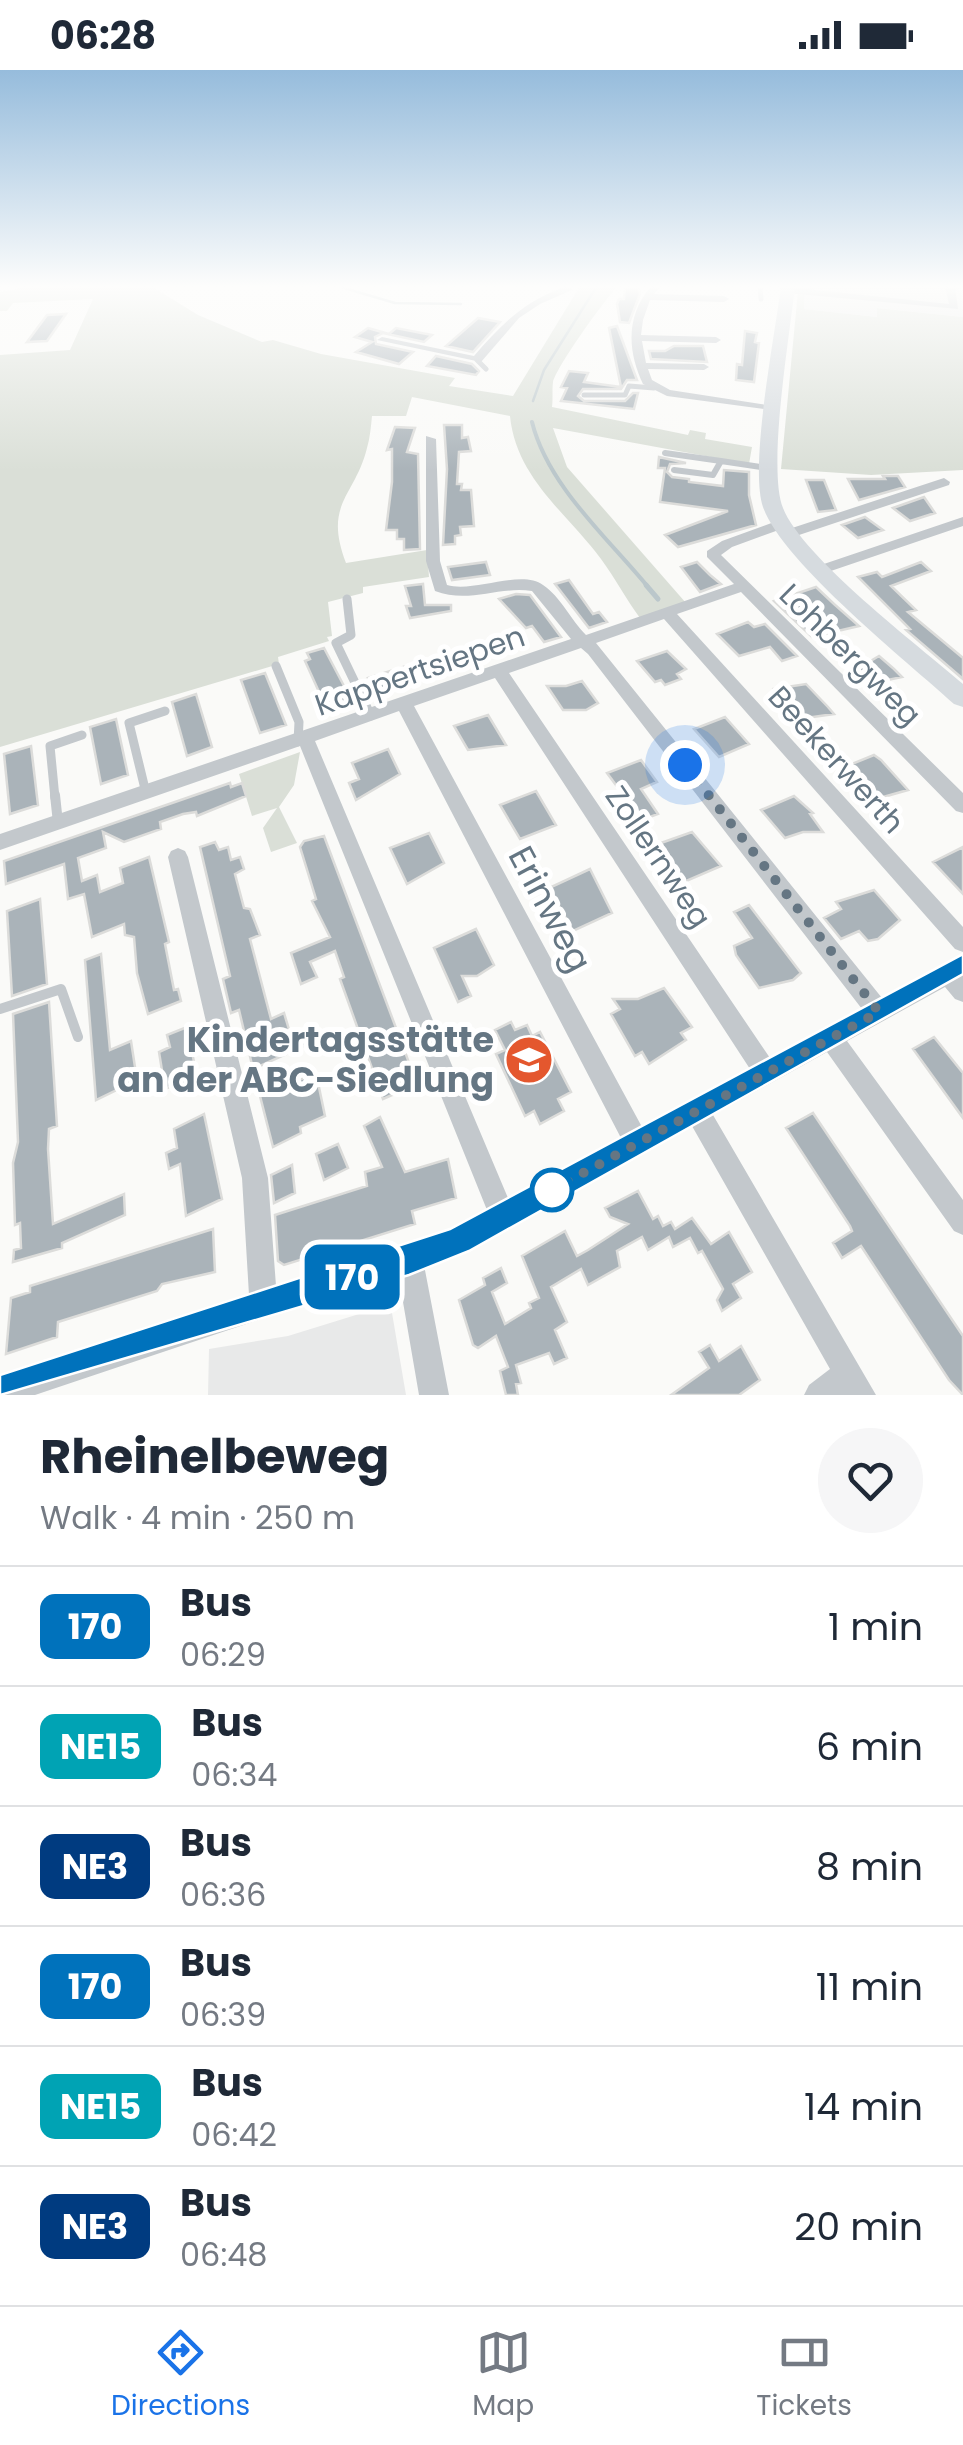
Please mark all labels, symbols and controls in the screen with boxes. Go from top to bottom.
text: 06:28 [50,9,156,62]
street label: Lohbergweg [770,574,931,735]
street label: Kappertsiepen [309,615,530,727]
street label: Beekerwerth [758,676,914,843]
your location [660,740,710,790]
street label: Zollernweg [595,777,722,936]
street label: Erinweg [497,837,604,980]
place label: Kindertagsstätte an der ABC-Siedlung [117,1015,494,1104]
school or university icon: Kindertagsstätte an der ABC-Siedlung [503,1034,555,1086]
unlabelled marker [531,1169,573,1211]
line badge: 170 [294,1244,410,1310]
text: 170 [325,1253,379,1302]
text: Rheinelbeweg [40,1423,389,1490]
button: heart [818,1428,923,1533]
text: Walk · 4 min · 250 m [40,1495,355,1540]
text: Bus [180,1576,252,1629]
text: 1 min [828,1600,923,1653]
text: 170 [68,1602,122,1651]
text: 06:29 [180,1632,266,1677]
text: Bus [191,1696,263,1749]
text: 6 min [816,1720,923,1773]
text: NE15 [60,1722,141,1771]
text: 06:34 [191,1752,277,1797]
text: Bus [180,1816,252,1869]
text: 8 min [816,1840,923,1893]
text: NE3 [62,1842,128,1891]
text: 06:36 [180,1872,266,1917]
text: Bus [180,1936,252,1989]
text: 11 min [816,1960,923,2013]
text: 170 [68,1962,122,2011]
text: 06:39 [180,1992,266,2037]
text: Bus [191,2056,263,2109]
text: 14 min [804,2080,923,2133]
text: NE15 [60,2082,141,2131]
text: 06:42 [191,2112,277,2157]
text: Bus [180,2176,252,2229]
text: 20 min [794,2200,923,2253]
text: NE3 [62,2202,128,2251]
text: 06:48 [180,2232,268,2277]
tab: Directions [111,2325,250,2427]
tab: Map [472,2325,534,2427]
tab: Tickets [756,2325,852,2427]

